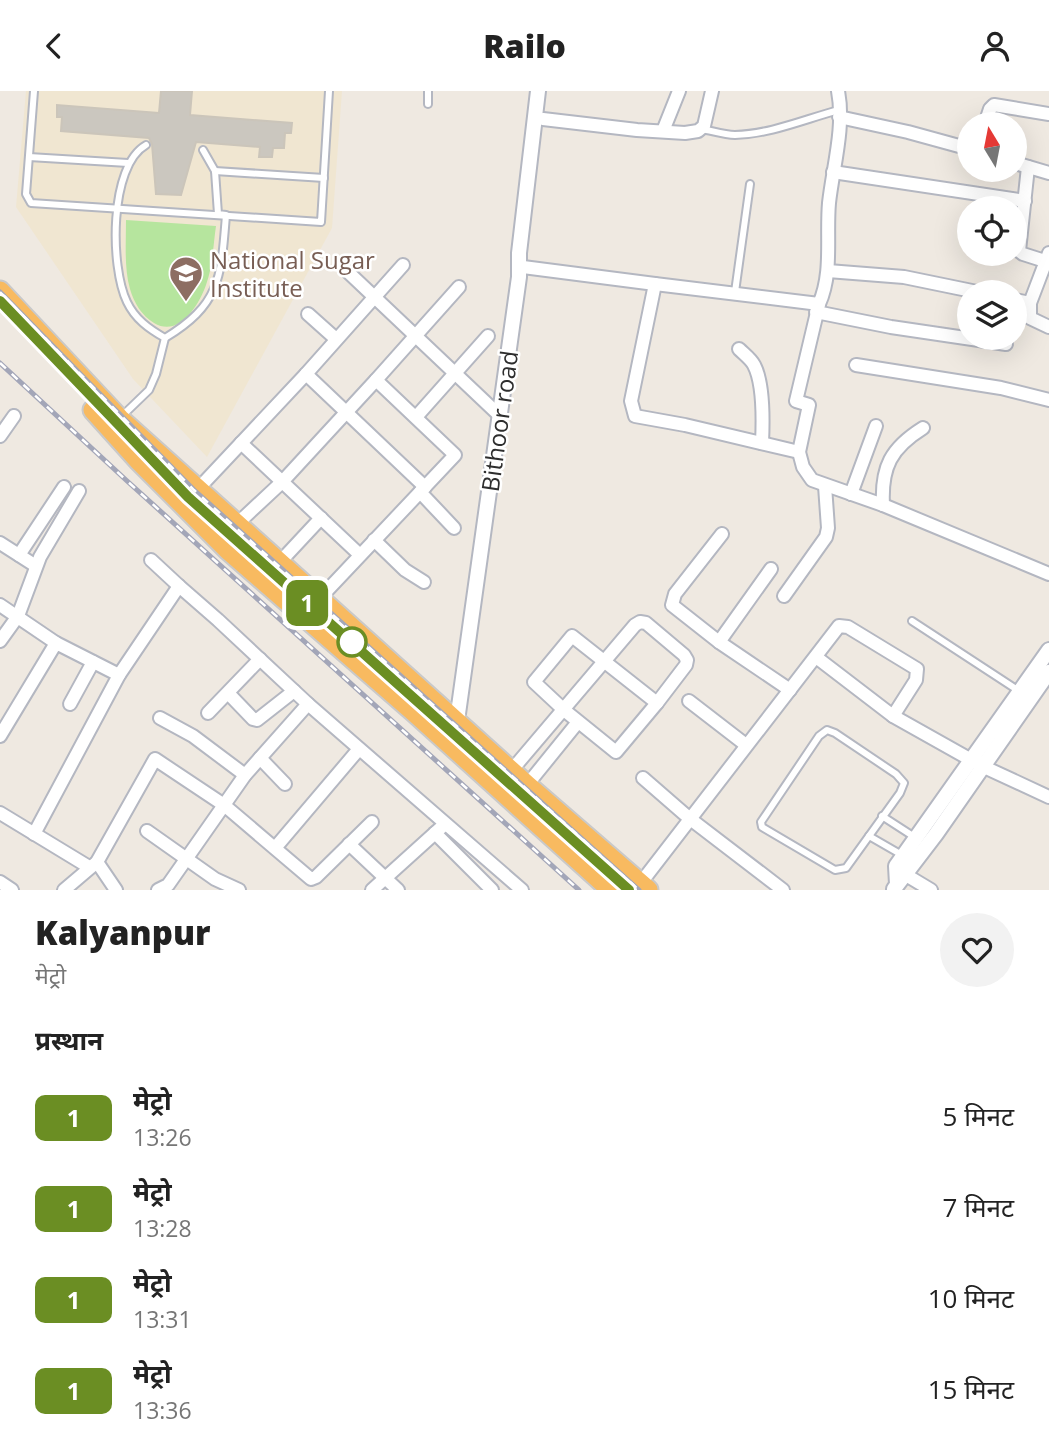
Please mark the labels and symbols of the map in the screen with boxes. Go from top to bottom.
north arrow [957,112,1027,182]
place label: National Sugar Institute [210,243,375,304]
school or university icon: National Sugar Institute [167,254,205,303]
street label: Bithoor road [473,348,525,494]
line badge: 1 [284,580,330,626]
unlabelled marker [337,627,367,657]

